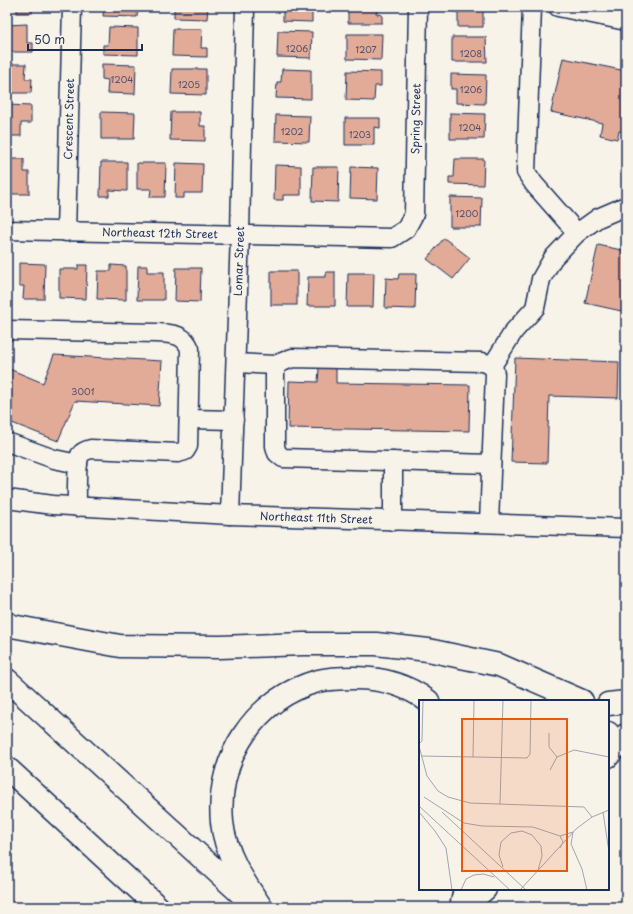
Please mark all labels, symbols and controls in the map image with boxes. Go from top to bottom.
scale bar [28,26,142,52]
text: 50 m [34,30,65,48]
house number: 1206 [286,41,308,55]
house number: 1207 [355,42,377,56]
house number: 1208 [460,46,482,60]
house number: 1204 [111,72,133,86]
house number: 1205 [178,77,200,91]
street label: Crescent Street [59,78,78,160]
house number: 1206 [460,82,482,96]
street label: Spring Street [406,83,425,154]
house number: 1204 [459,120,481,134]
house number: 1202 [281,124,303,138]
house number: 1203 [349,127,371,141]
house number: 1200 [456,206,479,220]
street label: Northeast 12th Street [102,223,219,242]
street label: Lomar Street [229,225,248,296]
house number: 3001 [71,384,95,398]
street label: Northeast 11th Street [260,507,374,528]
inset map [419,700,609,890]

